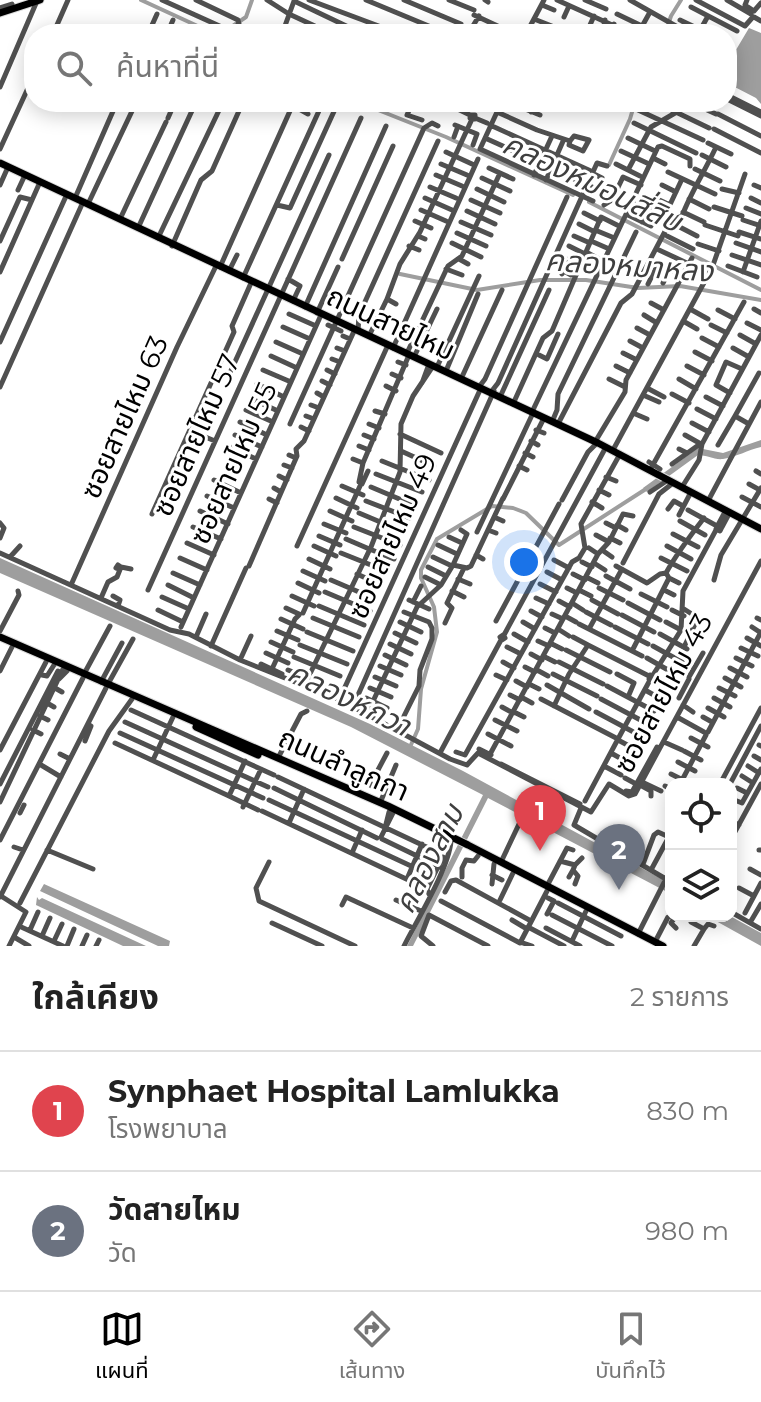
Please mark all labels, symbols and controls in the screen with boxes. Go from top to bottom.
search box [24,24,737,112]
icon: search [52,46,96,90]
text: ค้นหาที่นี่ [116,48,219,85]
water label: คลองหมอนสี่สิบ [497,123,690,241]
water label: คลองหมาหลง [544,241,716,290]
street label: ถนนสายไหม [322,279,460,367]
street label: ซอยสายไหม 63 [73,330,175,504]
street label: ซอยสายไหม 57 [145,349,247,521]
street label: ซอยสายไหม 55 [182,377,284,549]
street label: ซอยสายไหม 49 [340,448,444,624]
your location [504,542,544,582]
street label: ซอยสายไหม 43 [607,607,719,779]
water label: คลองหกวา [282,653,418,745]
street label: ถนนลำลูกกา [273,720,415,809]
map controls [665,778,737,922]
button: locate [665,778,737,850]
pin: 1 [514,785,566,851]
water label: คลองสาม [386,796,473,919]
pin: 2 [593,824,645,890]
button: layers [665,850,737,922]
text: ใกล้เคียง [32,976,159,1018]
text: 2 รายการ [630,981,729,1013]
text: Synphaet Hospital Lamlukka [108,1073,560,1110]
text: 1 [53,1095,63,1127]
text: 830 m [646,1095,729,1127]
text: โรงพยาบาล [108,1113,228,1145]
text: วัดสายไหม [108,1191,241,1228]
text: 2 [50,1215,66,1247]
text: 980 m [645,1215,729,1247]
text: วัด [108,1237,137,1269]
tab: แผนที่ [95,1307,149,1388]
tab: เส้นทาง [339,1307,405,1388]
tab: บันทึกไว้ [595,1307,666,1388]

